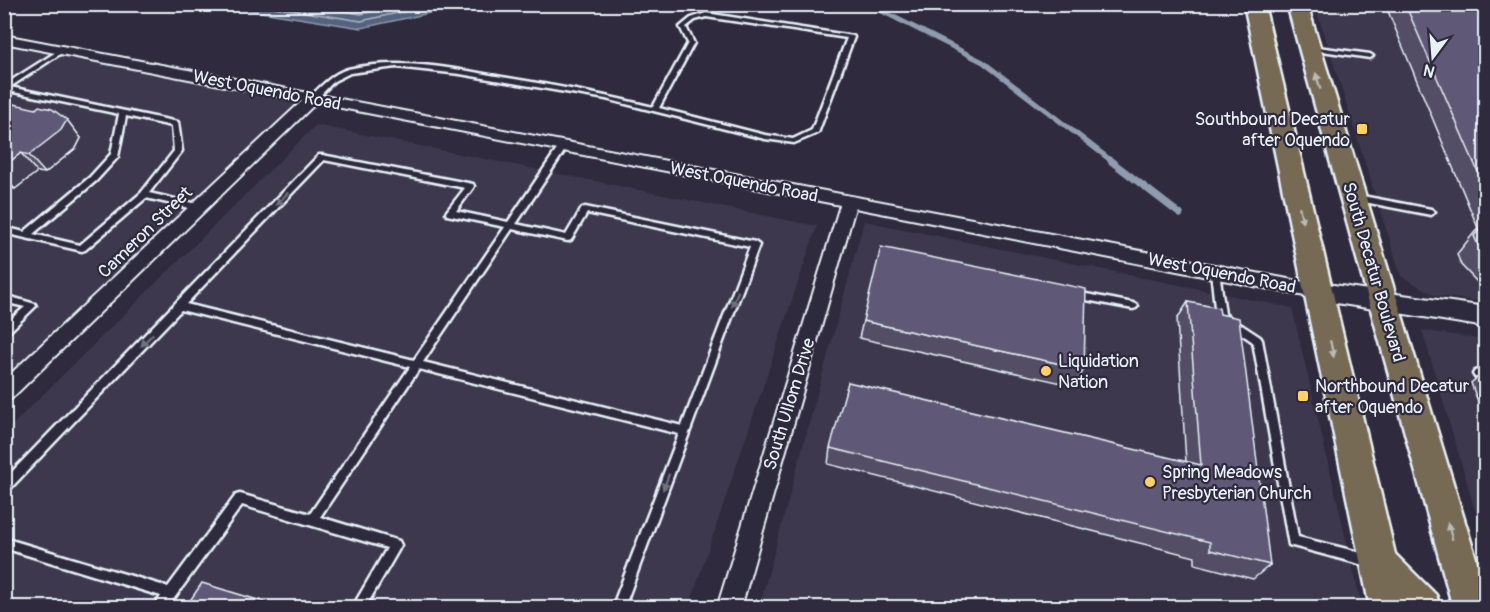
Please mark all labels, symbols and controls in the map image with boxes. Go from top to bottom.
north arrow [1403,27,1463,87]
text: N [1421,59,1437,82]
street label: West Oquendo Road [191,65,343,116]
one-way arrow [1313,71,1322,89]
place label: Southbound Decatur after Oquendo [1195,108,1351,152]
marker: Southbound Decatur after Oquendo [1355,122,1369,136]
street label: West Oquendo Road [668,157,820,208]
street label: South Decatur Boulevard [1337,180,1410,365]
street label: Cameron Street [93,181,198,283]
one-way arrow [275,192,289,207]
one-way arrow [1297,206,1306,225]
street label: West Oquendo Road [1146,248,1298,299]
one-way arrow [729,290,739,308]
one-way arrow [140,333,154,347]
street label: South Ullom Drive [758,335,821,473]
one-way arrow [1328,340,1338,358]
place label: Liquidation Nation [1058,350,1139,394]
marker: Liquidation Nation [1039,364,1053,378]
place label: Northbound Decatur after Oquendo [1315,375,1470,419]
marker: Northbound Decatur after Oquendo [1296,389,1310,403]
place label: Spring Meadows Presbyterian Church [1162,461,1311,505]
one-way arrow [660,473,670,491]
marker: Spring Meadows Presbyterian Church [1143,475,1157,489]
one-way arrow [1445,522,1454,540]

